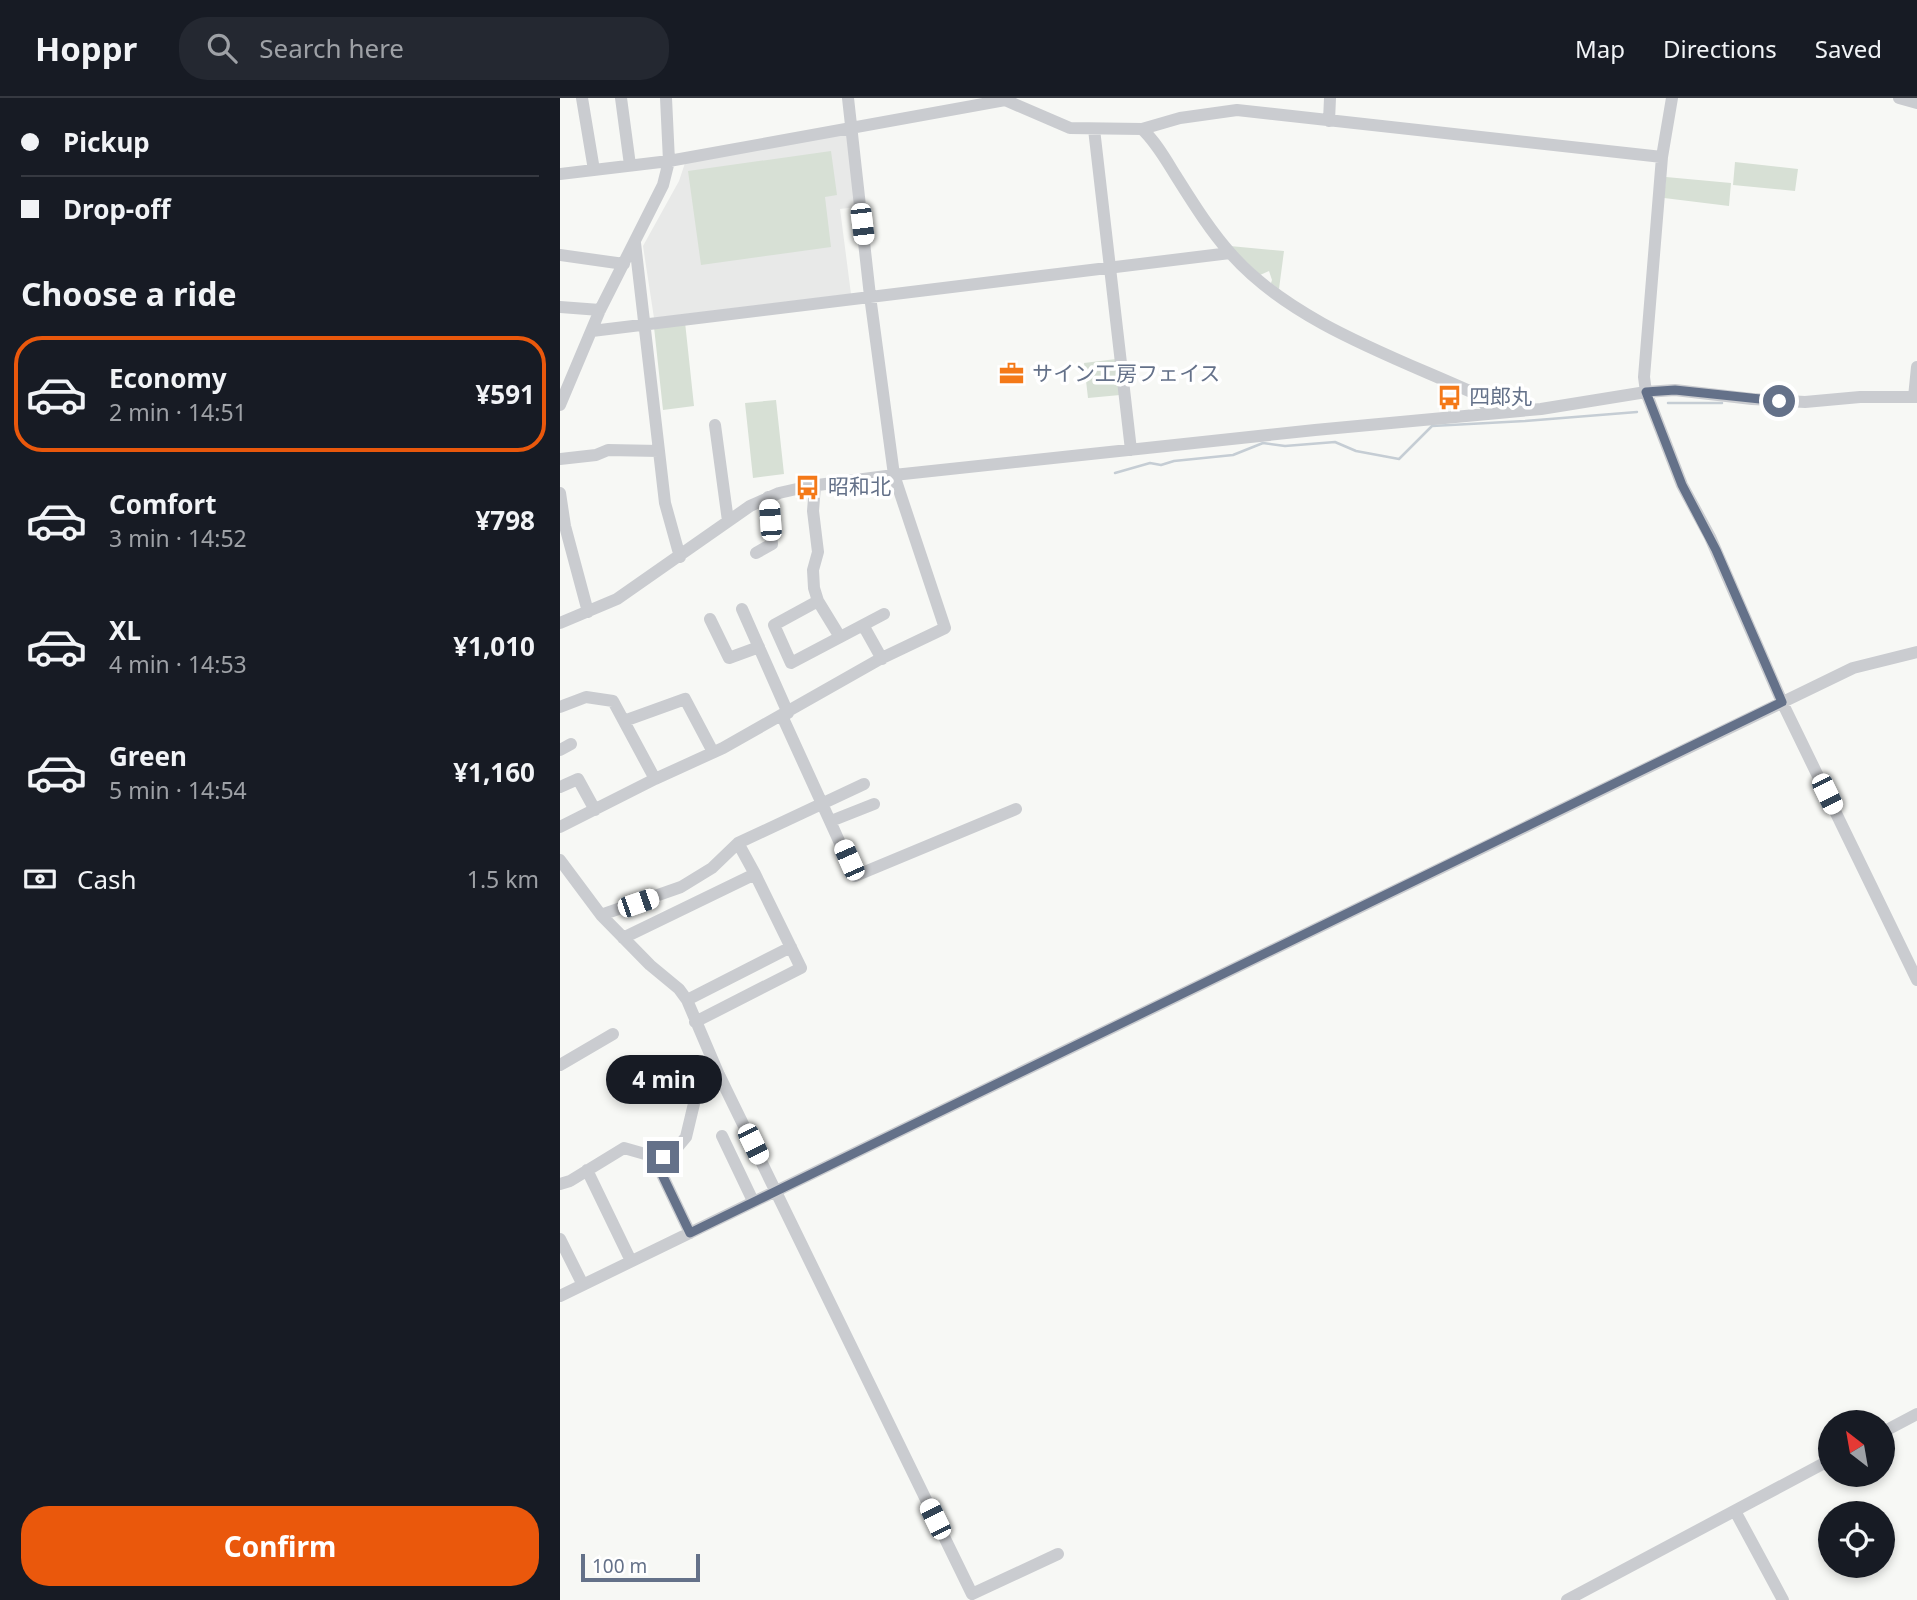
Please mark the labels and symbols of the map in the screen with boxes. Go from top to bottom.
car [850,202,875,246]
place label: サイン工房フェイス [1032,359,1220,387]
office icon: サイン工房フェイス [998,360,1026,388]
place label: 四郎丸 [1469,382,1532,410]
bus stop icon: 四郎丸 [1435,383,1463,411]
route start [1763,385,1795,417]
place label: 昭和北 [828,472,891,500]
bus stop icon: 昭和北 [794,473,822,501]
car [759,498,782,542]
car [1809,771,1846,817]
car [831,837,868,883]
car [615,886,662,920]
callout: 4 min [605,1056,721,1104]
car [735,1121,772,1167]
route end [647,1141,679,1173]
north arrow [1818,1410,1895,1488]
car [917,1496,954,1542]
scale bar [581,1551,700,1583]

